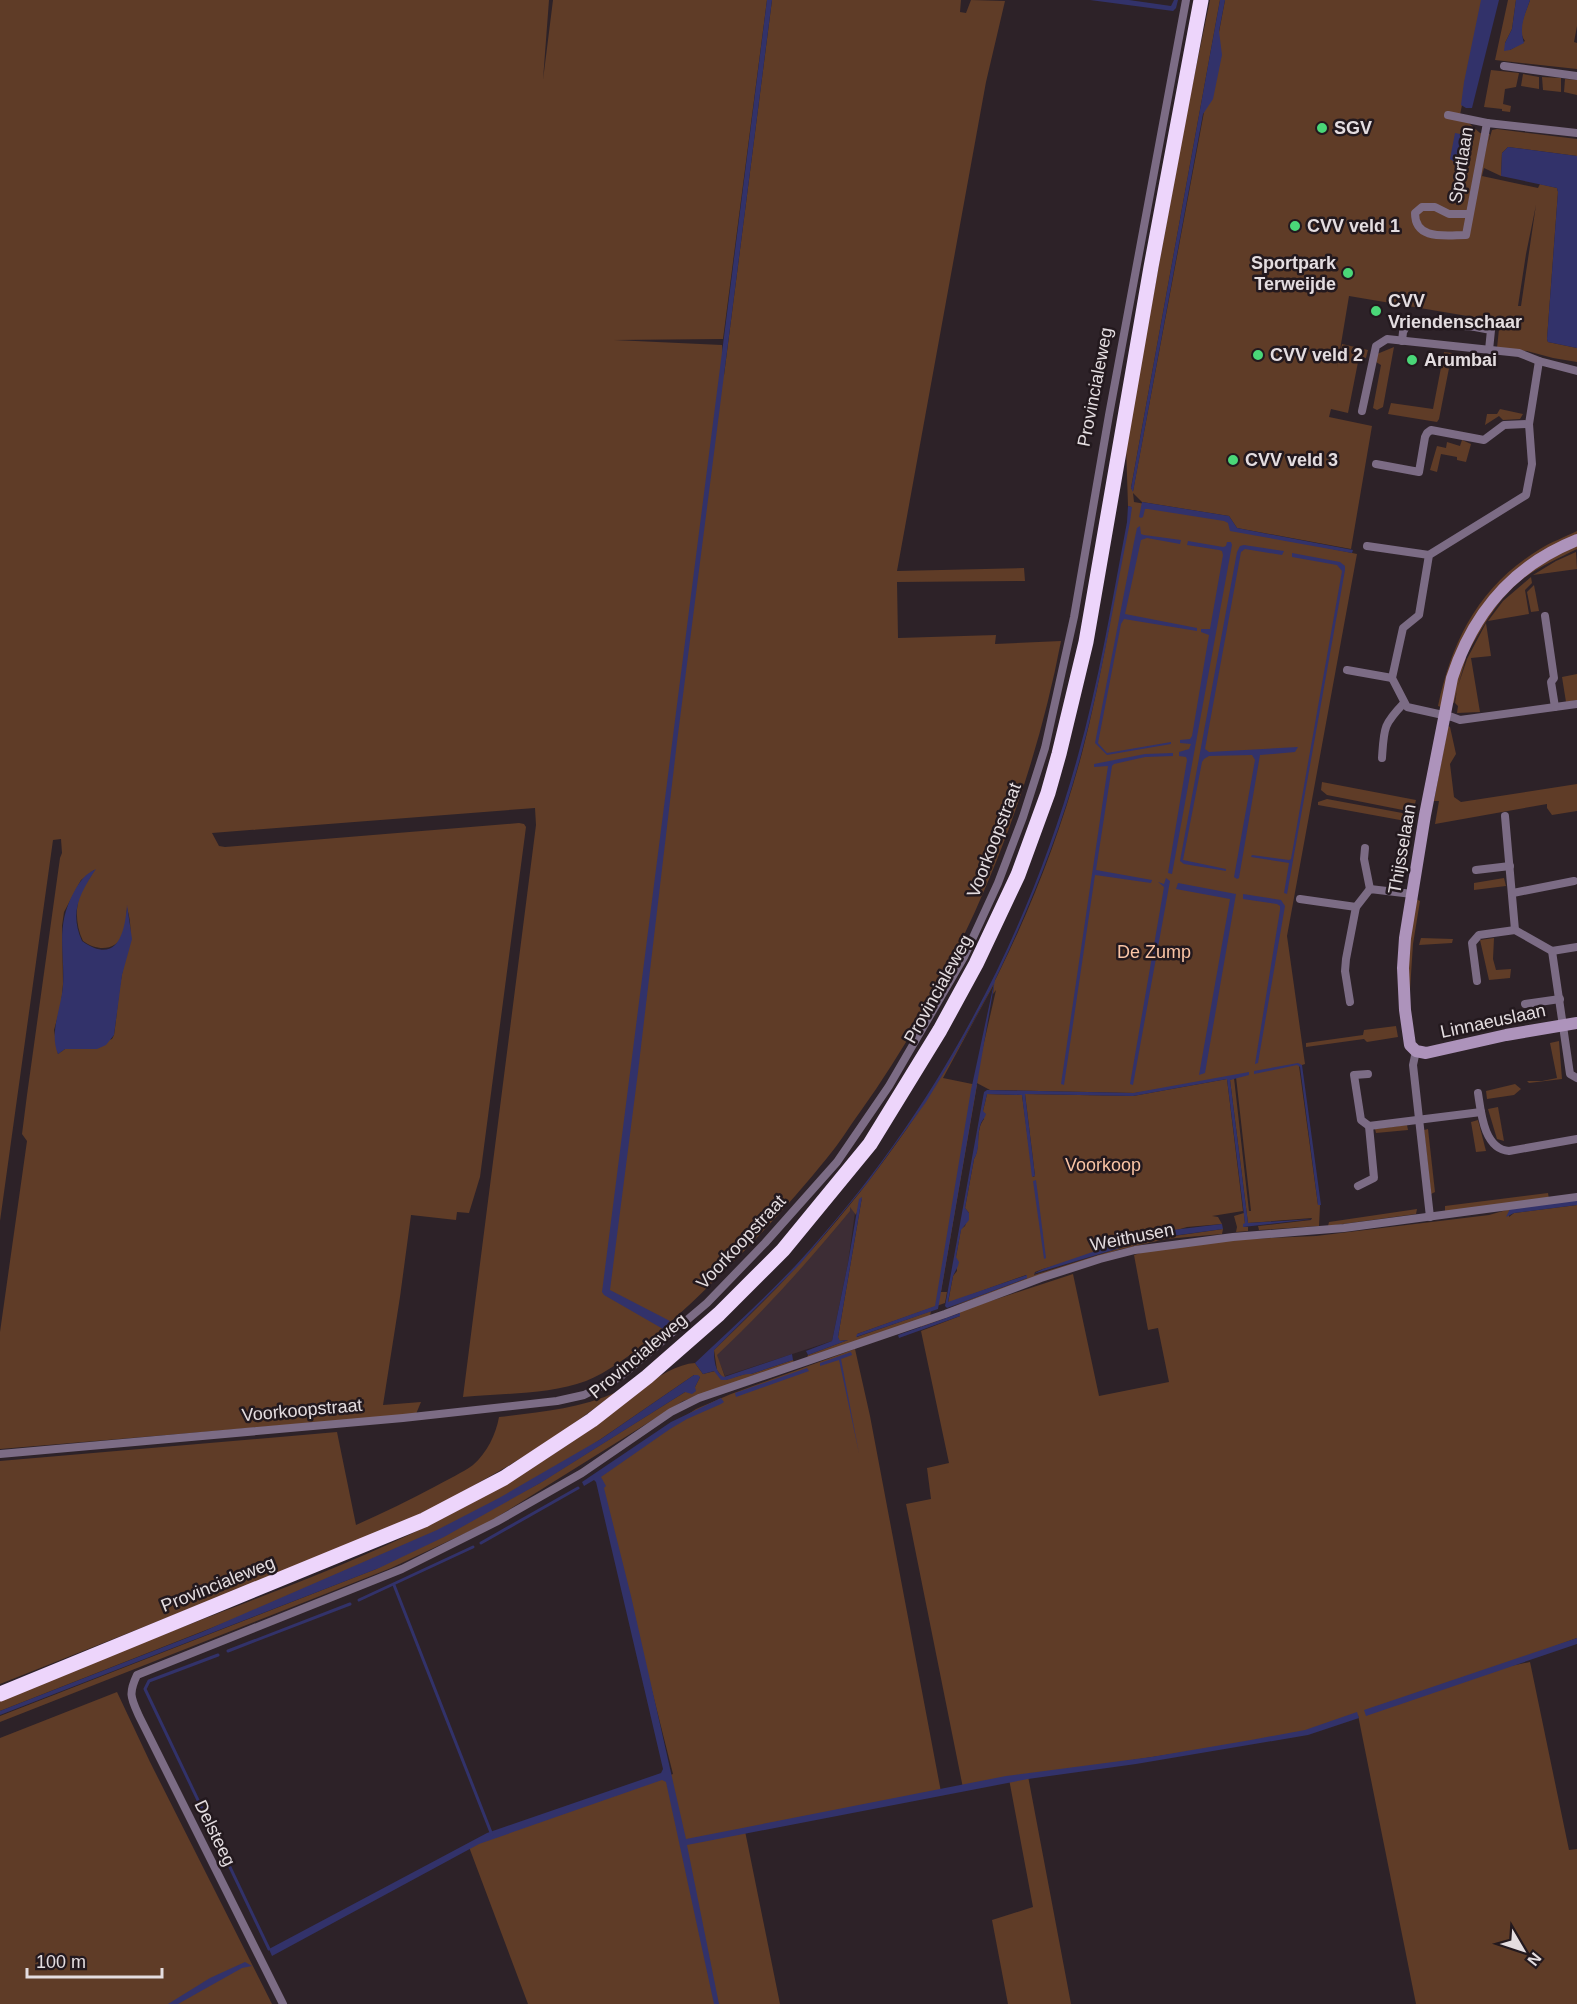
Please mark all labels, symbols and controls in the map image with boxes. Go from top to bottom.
place label: SGV [1334,118,1372,138]
marker: SGV [1315,121,1329,135]
street label: Sportlaan [1445,125,1477,205]
place label: CVV veld 1 [1307,216,1400,236]
marker: CVV veld 1 [1288,219,1302,233]
place label: Sportpark Terweijde [1251,253,1337,294]
marker: Sportpark Terweijde [1341,266,1355,280]
place label: CVV Vriendenschaar [1388,291,1522,332]
marker: CVV Vriendenschaar [1369,304,1383,318]
street label: Provincialeweg [1074,326,1116,448]
place label: CVV veld 2 [1270,345,1363,365]
marker: CVV veld 2 [1251,348,1265,362]
place label: Arumbai [1424,350,1497,370]
marker: Arumbai [1405,353,1419,367]
place label: CVV veld 3 [1245,450,1338,470]
marker: CVV veld 3 [1226,453,1240,467]
street label: Voorkoopstraat [963,780,1025,900]
street label: Thijsselaan [1384,802,1420,896]
street label: Provincialeweg [900,931,976,1047]
park label: De Zump [1117,942,1191,962]
street label: Linnaeuslaan [1439,1000,1547,1042]
park label: Voorkoop [1065,1155,1141,1175]
street label: Voorkoopstraat [692,1191,790,1293]
street label: Weithusen [1089,1219,1175,1255]
street label: Provincialeweg [585,1309,691,1403]
street label: Voorkoopstraat [241,1395,363,1425]
street label: Provincialeweg [158,1552,278,1616]
street label: Delsteeg [190,1797,240,1869]
north arrow [1493,1920,1553,1980]
scale bar [27,1941,162,1979]
text: N [1524,1949,1545,1969]
text: 100 m [36,1952,86,1972]

